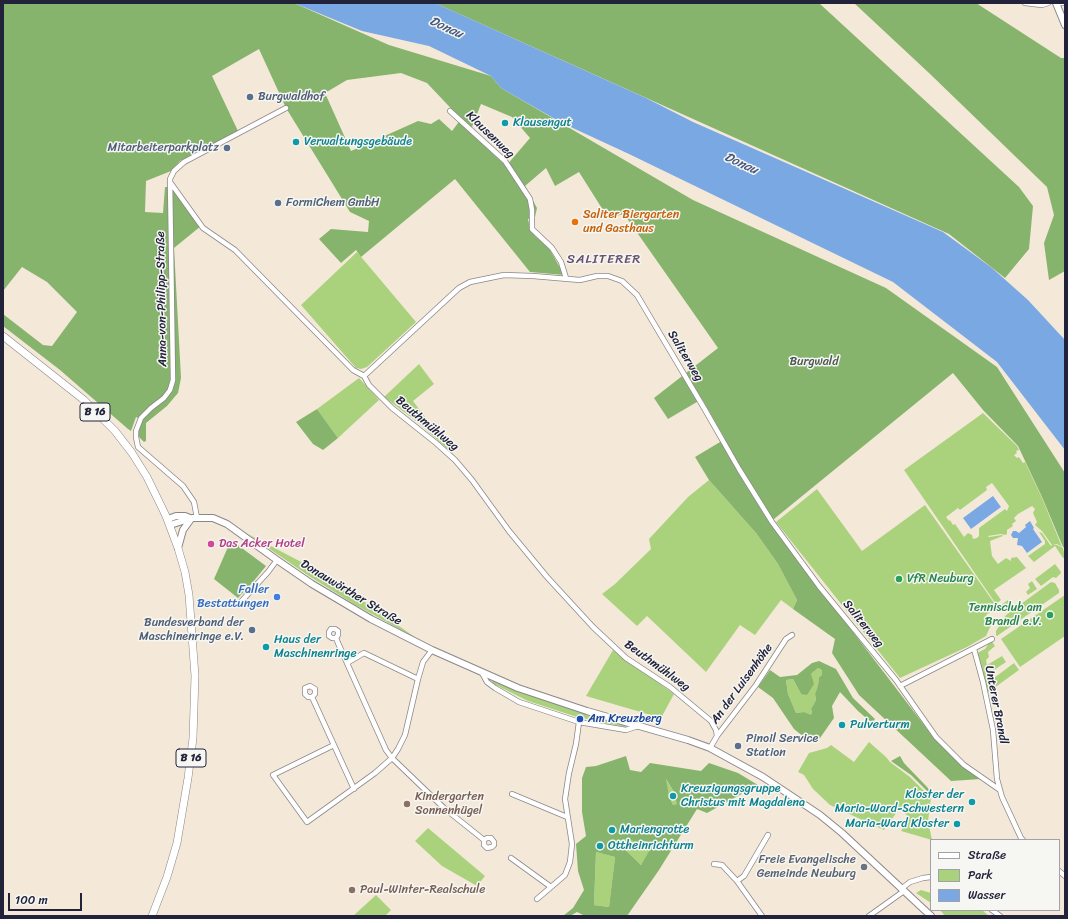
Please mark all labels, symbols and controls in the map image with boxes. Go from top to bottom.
water label: Donau [427,14,465,42]
place label: Burgwaldhof [258,90,325,104]
marker: Burgwaldhof [245,92,255,102]
street label: Klausenweg [463,108,517,162]
place label: Klausengut [513,116,572,130]
marker: Klausengut [500,118,510,128]
place label: Verwaltungsgebäude [304,135,412,149]
marker: Verwaltungsgebäude [291,137,301,147]
place label: Mitarbeiterparkplatz [107,141,219,155]
marker: Mitarbeiterparkplatz [222,143,232,153]
water label: Donau [722,150,760,178]
place label: FormiChem GmbH [286,196,380,210]
marker: FormiChem GmbH [273,198,283,208]
place label: Saliter Biergarten und Gasthaus [583,208,679,236]
marker: Saliter Biergarten und Gasthaus [570,217,580,227]
street label: Anna-von-Philipp-Straße [154,231,170,367]
district label: SALITERER [568,252,640,268]
street label: Saliterweg [664,328,706,384]
park label: Burgwald [789,355,839,369]
street label: Beuthmühlweg [393,394,461,454]
road number: B 16 [80,403,110,421]
place label: Das Acker Hotel [219,537,305,551]
marker: Das Acker Hotel [206,539,216,549]
street label: Donauwörther Straße [298,557,404,629]
place label: VfR Neuburg [907,572,974,586]
marker: VfR Neuburg [894,574,904,584]
place label: Faller Bestattungen [197,583,269,611]
marker: Faller Bestattungen [272,592,282,602]
street label: Saliterweg [840,597,886,651]
place label: Tennisclub am Brandl e.V. [968,601,1042,629]
marker: Tennisclub am Brandl e.V. [1045,610,1055,620]
place label: Bundesverband der Maschinenringe e.V. [139,616,244,644]
marker: Bundesverband der Maschinenringe e.V. [247,625,257,635]
place label: Haus der Maschinenringe [274,633,357,661]
street label: Beuthmühlweg [621,637,693,695]
street label: An der Luisenhöhe [708,641,776,727]
marker: Haus der Maschinenringe [261,642,271,652]
street label: Unterer Brandl [981,665,1011,745]
place label: Am Kreuzberg [588,712,662,726]
marker: Am Kreuzberg [575,714,585,724]
place label: Pulverturm [850,718,910,732]
marker: Pulverturm [837,720,847,730]
place label: Pinoil Service Station [746,732,818,760]
marker: Pinoil Service Station [733,741,743,751]
road number: B 16 [176,749,206,767]
place label: Kreuzigungsgruppe Christus mit Magdalena [681,782,805,810]
place label: Kloster der Maria-Ward-Schwestern [835,788,964,816]
place label: Kindergarten Sonnenhügel [415,790,484,818]
marker: Kreuzigungsgruppe Christus mit Magdalena [668,791,678,801]
marker: Kloster der Maria-Ward-Schwestern [967,797,977,807]
marker: Kindergarten Sonnenhügel [402,799,412,809]
place label: Maria-Ward Kloster [845,817,949,831]
marker: Maria-Ward Kloster [952,819,962,829]
place label: Mariengrotte [620,823,689,837]
marker: Mariengrotte [607,825,617,835]
place label: Ottheinrichturm [608,839,694,853]
legend [930,839,1060,911]
marker: Ottheinrichturm [595,841,605,851]
text: Straße [968,844,1006,866]
place label: Freie Evangelische Gemeinde Neuburg [757,853,856,881]
marker: Freie Evangelische Gemeinde Neuburg [859,862,869,872]
text: Park [968,864,993,886]
place label: Paul-Winter-Realschule [360,883,486,897]
text: Wasser [968,884,1005,906]
scale bar [10,885,84,911]
marker: Paul-Winter-Realschule [347,885,357,895]
text: 100 m [15,889,48,911]

